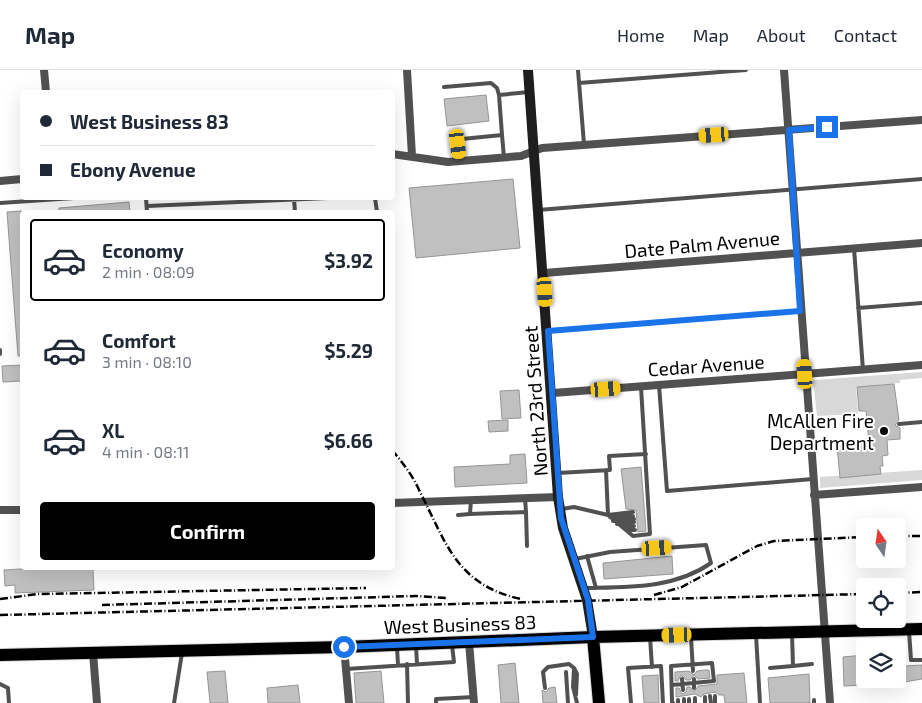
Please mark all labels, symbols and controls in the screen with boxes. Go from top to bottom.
text: Map [25,20,75,49]
text: Home [617,24,665,46]
text: Map [693,24,729,46]
text: About [757,24,806,46]
text: Contact [834,24,897,46]
text: West Business 83 [70,110,229,133]
route end [816,116,838,138]
car [698,126,729,144]
car [448,128,467,160]
text: Ebony Avenue [70,158,196,181]
street label: Date Palm Avenue [623,226,781,262]
icon: car [42,238,87,283]
text: Economy [102,239,184,262]
text: $3.92 [324,249,373,272]
text: 2 min · 08:09 [102,262,195,281]
car [536,277,553,307]
street label: North 23rd Street [518,325,552,477]
icon: car [42,328,87,373]
text: Comfort [102,329,176,352]
text: $5.29 [325,339,373,362]
street label: Cedar Avenue [647,349,765,381]
text: 3 min · 08:10 [102,352,192,371]
car [796,359,813,389]
car [590,380,621,398]
place label: McAllen Fire Department [767,409,874,454]
icon: car [42,418,87,463]
text: XL [102,419,124,442]
marker: McAllen Fire Department [878,425,890,437]
text: $6.66 [324,429,373,452]
text: 4 min · 08:11 [102,442,189,461]
button: Confirm [40,502,375,560]
north arrow [856,518,906,568]
map controls [856,518,906,688]
car [641,540,672,556]
button: locate [856,578,906,628]
street label: West Business 83 [383,610,537,638]
car [661,627,692,643]
route start [333,636,355,658]
button: layers [856,638,906,688]

